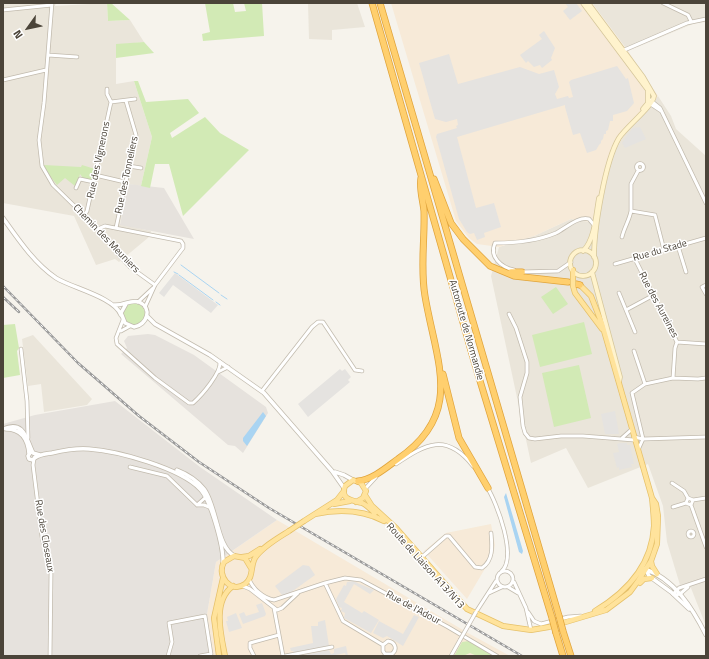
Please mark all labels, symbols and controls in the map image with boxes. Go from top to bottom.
north arrow [8,8,48,48]
text: N [9,27,27,42]
street label: Rue des Vignerons [85,121,113,199]
street label: Rue des Tonneliers [113,135,141,215]
street label: Chemin des Meuniers [70,202,142,276]
street label: Rue du Stade [632,238,688,264]
street label: Rue des Aureines [636,270,680,340]
street label: Autoroute de Normandie [446,278,486,382]
street label: Rue des Closeaux [32,499,56,573]
street label: Route de Liaison A13/N13 [383,521,467,611]
street label: Rue de l'Adour [384,589,442,627]

